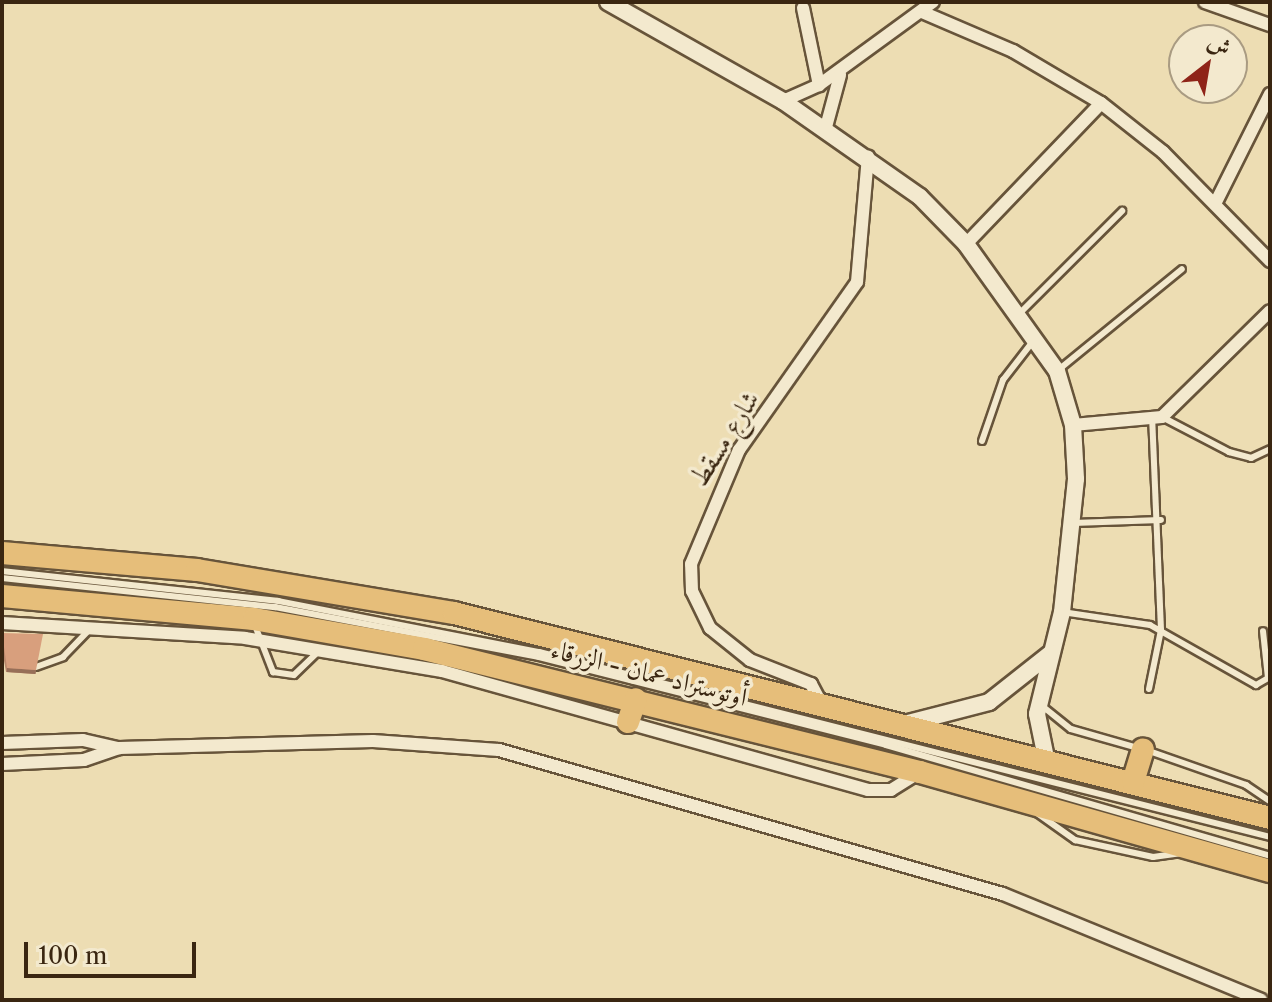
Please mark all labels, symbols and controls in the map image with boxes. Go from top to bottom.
north arrow [1168,24,1248,104]
text: ش [1203,28,1236,62]
street label: شارع مسقط [684,386,766,492]
street label: أوتوستراد عمان - الزرقاء [548,635,750,713]
scale bar [28,926,200,976]
text: 100 m [38,941,107,970]

